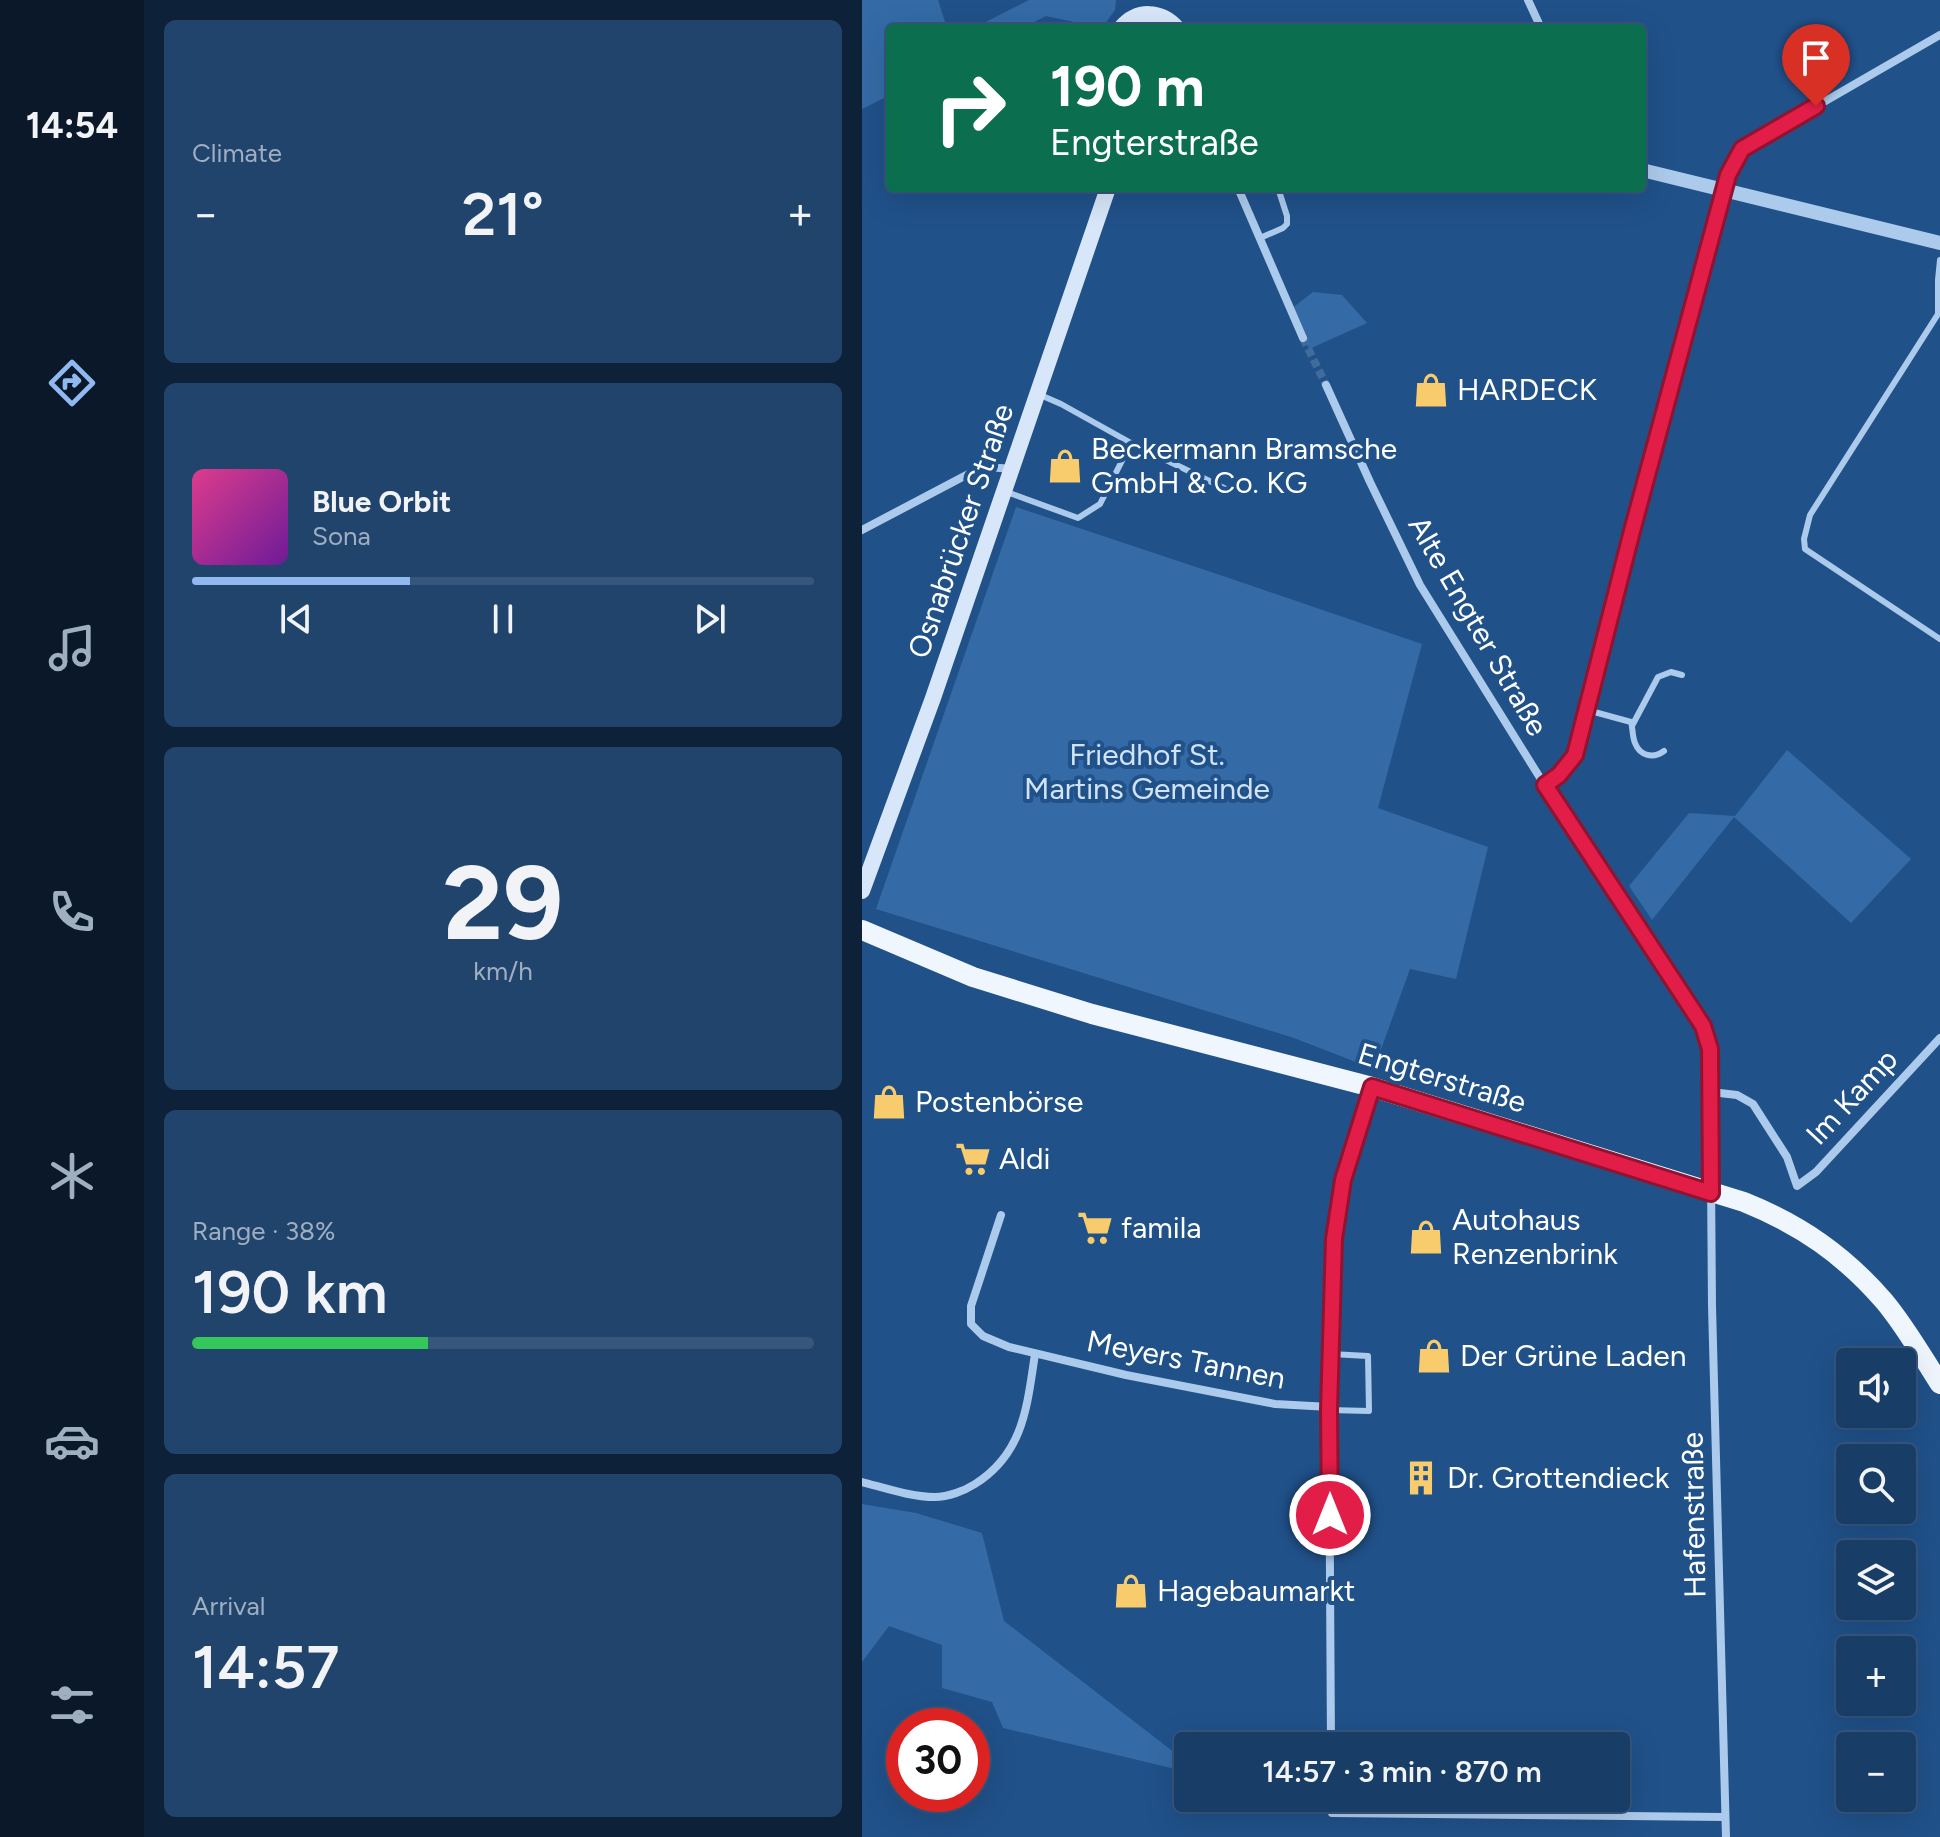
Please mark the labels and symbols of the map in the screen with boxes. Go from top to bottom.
pin [1782,24,1850,106]
shop icon: HARDECK [1412,371,1450,409]
place label: HARDECK [1457,371,1598,408]
street label: Osnabrücker Straße [900,399,1021,663]
place label: Beckermann Bramsche GmbH & Co. KG [1091,430,1397,501]
shop icon: Beckermann Bramsche GmbH & Co. KG [1046,447,1084,485]
street label: Alte Engter Straße [1400,509,1556,742]
park label: Friedhof St. Martins Gemeinde [1024,736,1270,807]
street label: Engterstraße [1354,1034,1531,1121]
street label: Im Kamp [1798,1041,1905,1152]
shop icon: Postenbörse [870,1083,908,1121]
place label: Postenbörse [915,1083,1083,1120]
supermarket icon: Aldi [954,1140,992,1178]
place label: Aldi [999,1140,1050,1177]
place label: Autohaus Renzenbrink [1452,1201,1618,1272]
supermarket icon: famila [1076,1209,1114,1247]
place label: famila [1121,1209,1202,1246]
shop icon: Autohaus Renzenbrink [1407,1218,1445,1256]
street label: Meyers Tannen [1084,1322,1288,1397]
shop icon: Der Grüne Laden [1415,1337,1453,1375]
place label: Der Grüne Laden [1460,1337,1686,1374]
street label: Hafenstraße [1674,1432,1713,1598]
building icon: Dr. Grottendieck [1402,1459,1440,1497]
place label: Dr. Grottendieck [1447,1459,1670,1496]
position arrow [1288,1473,1372,1557]
shop icon: Hagebaumarkt [1112,1572,1150,1610]
place label: Hagebaumarkt [1157,1572,1355,1609]
speed limit sign: 30 [886,1708,990,1812]

